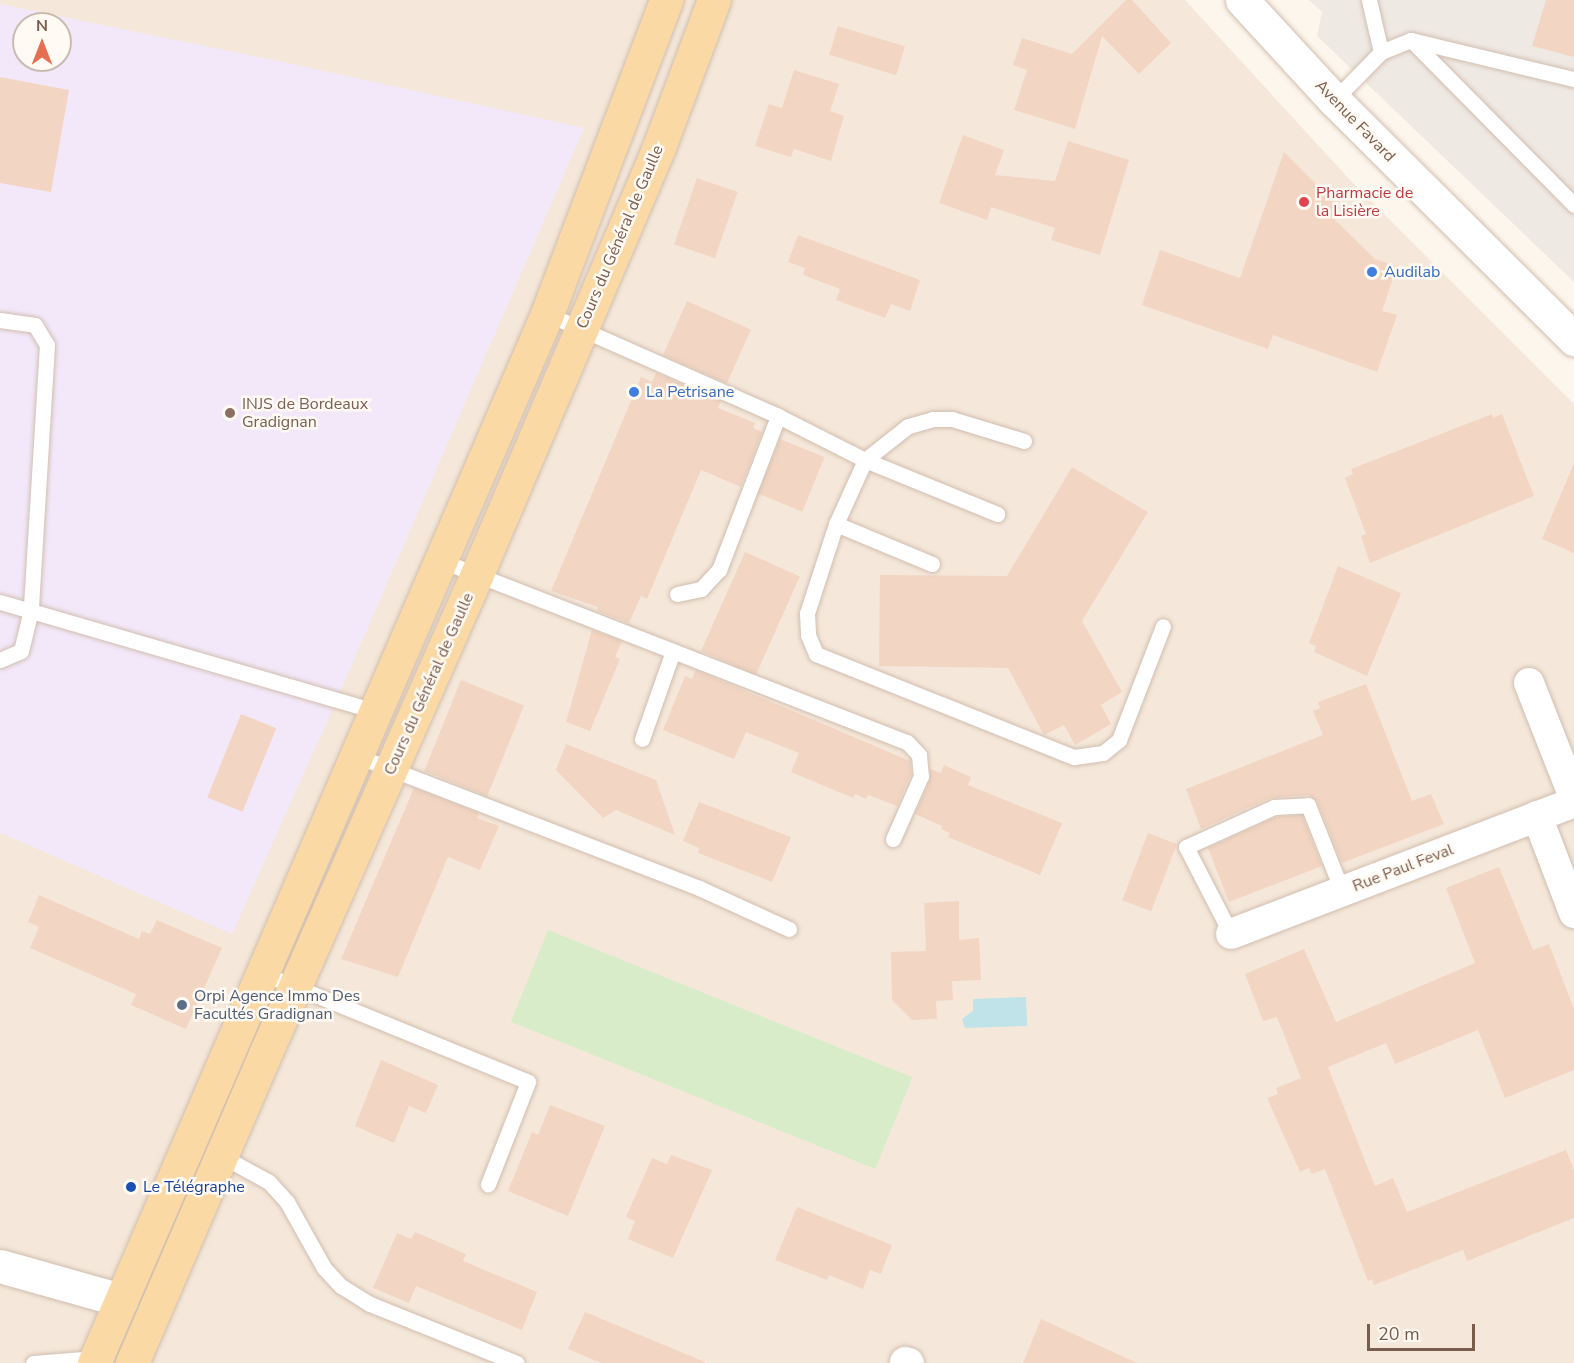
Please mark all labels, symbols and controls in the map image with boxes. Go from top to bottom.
north arrow [12,12,72,72]
text: N [36,15,48,37]
street label: Avenue Favard [1311,76,1399,166]
street label: Cours du Général de Gaulle [573,142,667,332]
place label: Pharmacie de la Lisière [1316,183,1413,221]
marker: Pharmacie de la Lisière [1297,195,1311,209]
place label: Audilab [1384,262,1440,282]
marker: Audilab [1365,265,1379,279]
place label: La Petrisane [646,382,734,402]
marker: La Petrisane [627,385,641,399]
place label: INJS de Bordeaux Gradignan [242,394,368,432]
marker: INJS de Bordeaux Gradignan [223,406,237,420]
street label: Cours du Général de Gaulle [380,590,478,778]
street label: Rue Paul Feval [1350,840,1456,896]
place label: Orpi Agence Immo Des Facultés Gradignan [194,986,360,1024]
marker: Orpi Agence Immo Des Facultés Gradignan [175,998,189,1012]
place label: Le Télégraphe [143,1177,245,1197]
marker: Le Télégraphe [124,1180,138,1194]
scale bar [1370,1312,1478,1350]
text: 20 m [1378,1322,1420,1346]

